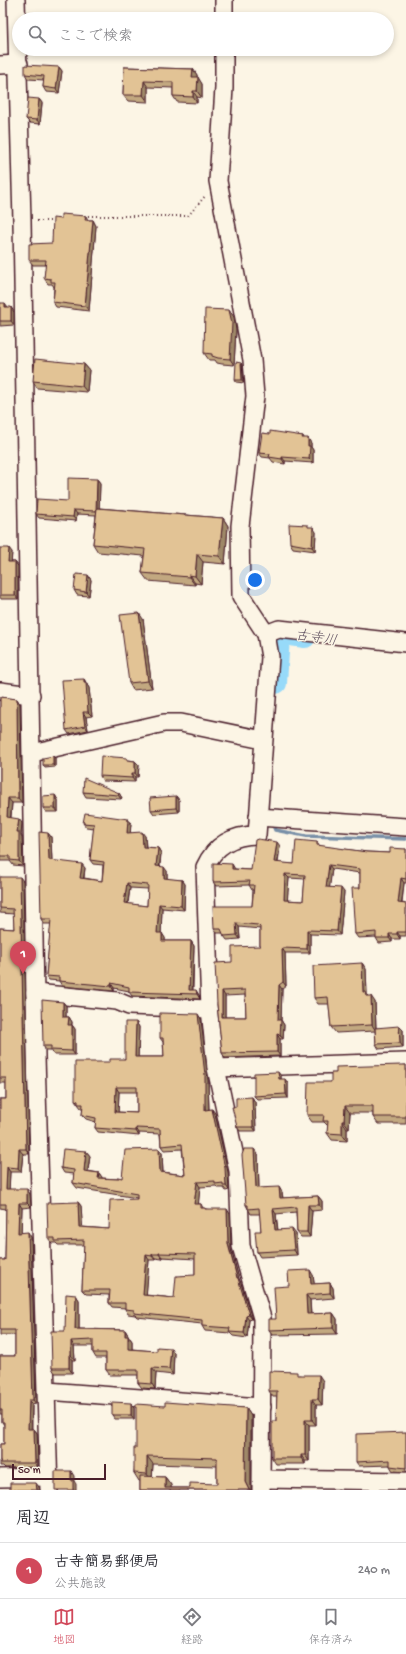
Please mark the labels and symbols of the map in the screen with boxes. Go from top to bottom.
your location [245,570,265,590]
water label: 古寺川 [294,626,338,651]
pin: 1 [10,941,36,974]
scale bar [12,1462,106,1481]

